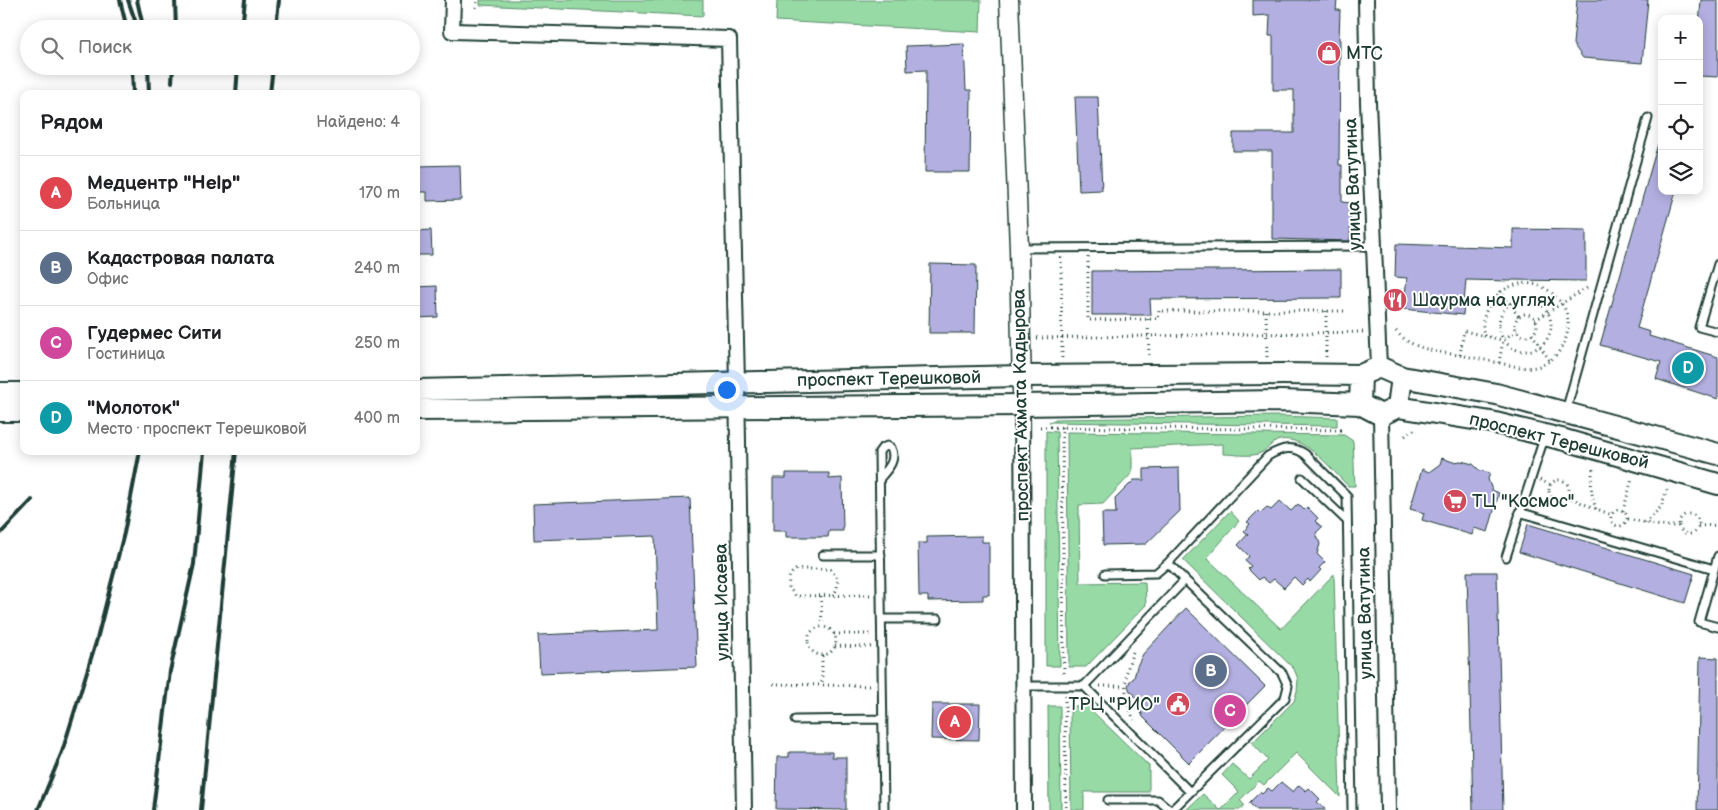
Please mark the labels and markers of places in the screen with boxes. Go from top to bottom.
shop icon: МТС [1316,40,1342,66]
place label: МТС [1346,43,1383,64]
restaurant icon: Шаурма на углях [1382,287,1408,313]
place label: Шаурма на углях [1412,290,1555,311]
pin: D [1672,349,1704,387]
supermarket icon: ТЦ "Космос" [1442,488,1468,514]
place label: ТЦ "Космос" [1472,491,1574,512]
pin: B [1195,652,1227,690]
public building icon: ТРЦ "РИО" [1165,691,1191,717]
pin: C [1214,692,1246,730]
place label: ТРЦ "РИО" [1069,694,1160,715]
pin: A [939,703,971,741]

